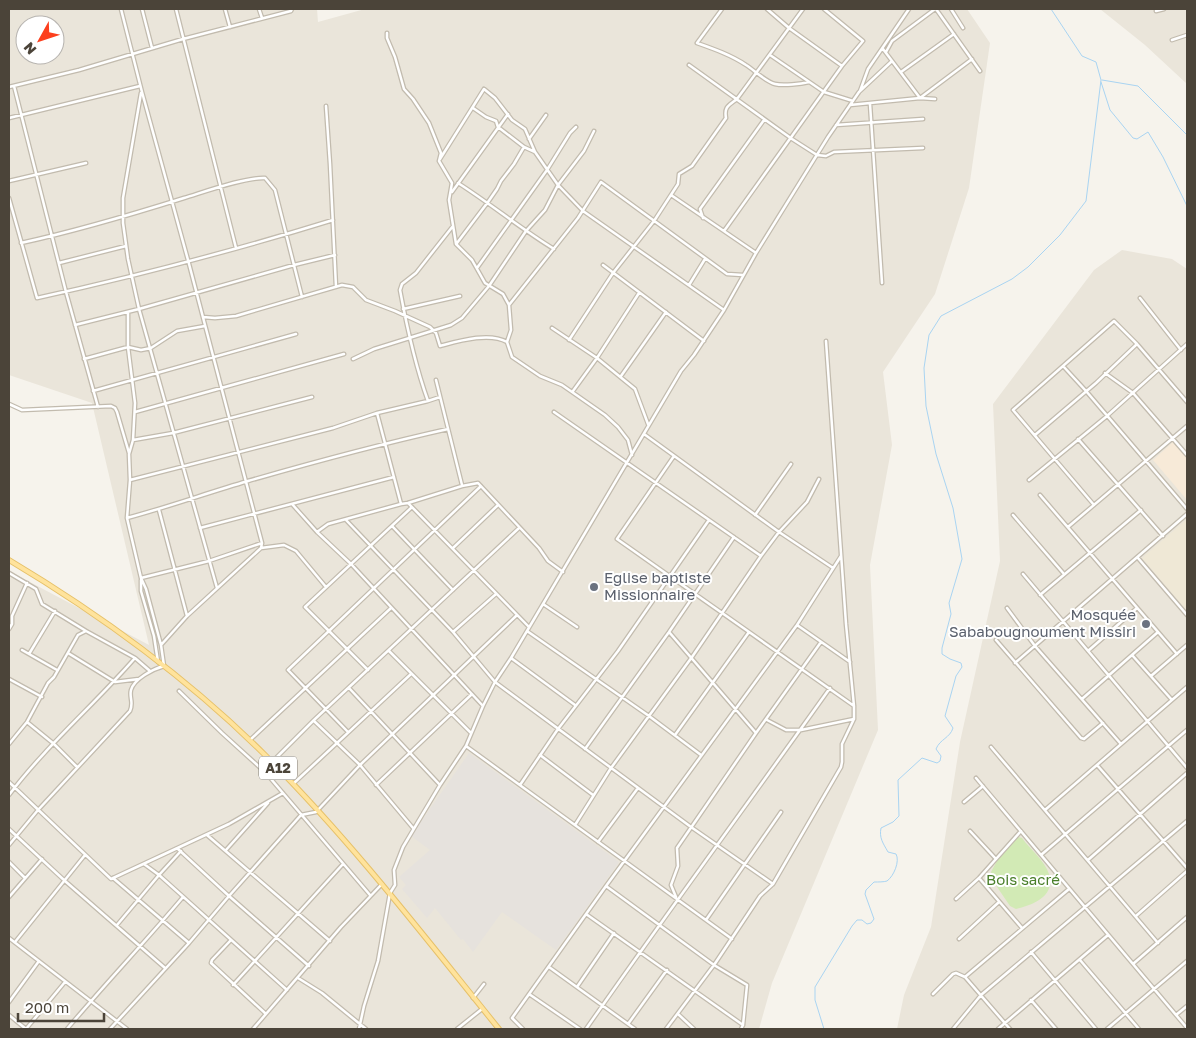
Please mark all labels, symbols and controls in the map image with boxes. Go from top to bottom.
north arrow [15,15,65,65]
text: N [20,39,40,58]
place label: Eglise baptiste Missionnaire [604,568,711,603]
marker: Eglise baptiste Missionnaire [588,581,600,593]
place label: Mosquée Sababougnoument Missiri [949,605,1136,640]
marker: Mosquée Sababougnoument Missiri [1140,618,1152,630]
road number: A12 [259,756,297,780]
park label: Bois sacré [986,870,1060,888]
scale bar [18,990,104,1022]
text: 200 m [25,998,69,1016]

